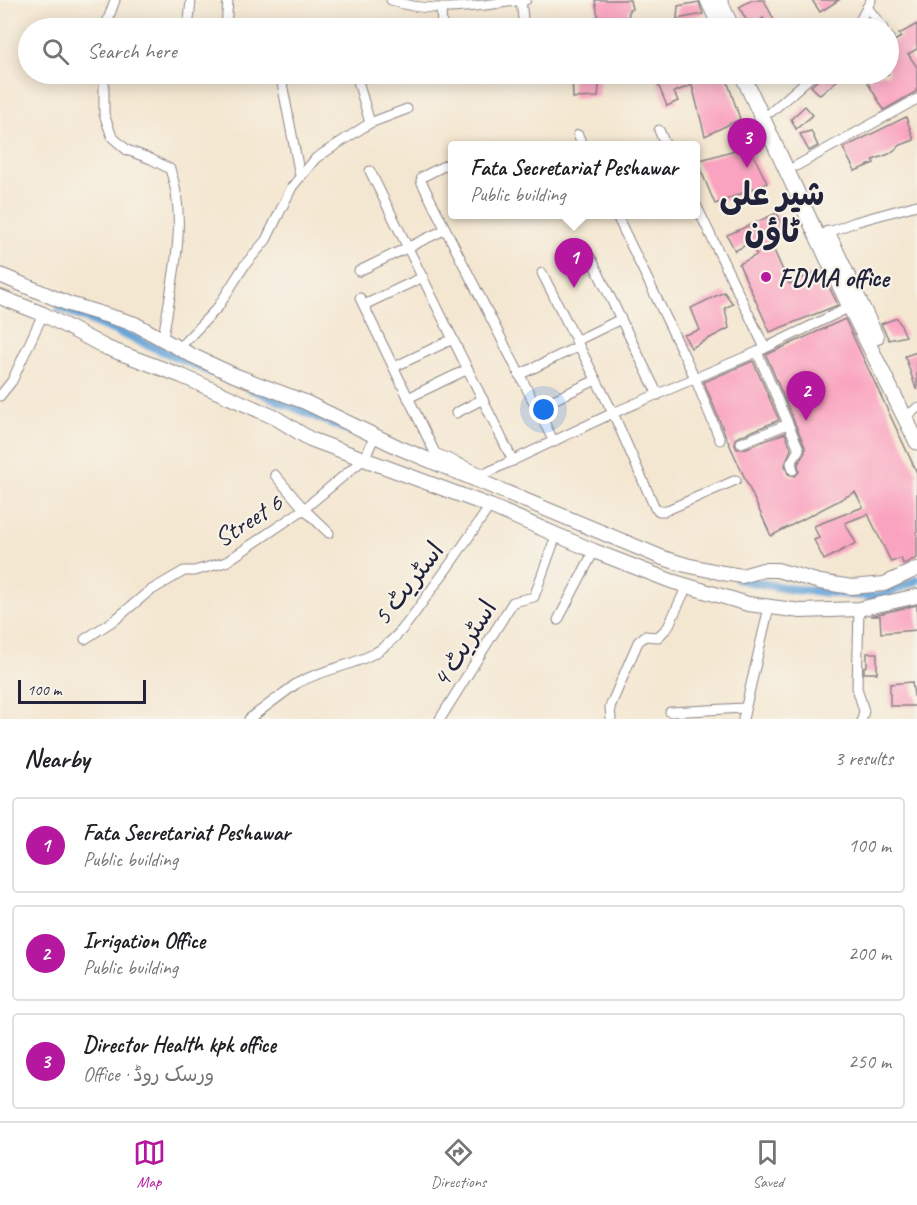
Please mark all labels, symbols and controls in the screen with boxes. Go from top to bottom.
search box [18,18,899,84]
icon: search [39,35,72,68]
text: Search here [87,37,177,65]
pin: 3 [728,118,766,168]
popup [448,141,700,219]
text: Fata Secretariat Peshawar [470,154,678,182]
district label: شیر علی ٹاؤن [720,174,824,252]
text: Public building [470,182,565,207]
pin: 1 [554,238,594,288]
place label: FDMA office [778,261,891,294]
marker: FDMA office [759,270,773,284]
pin: 2 [786,372,826,421]
your location [529,395,558,424]
street label: Street 6 [208,486,290,555]
street label: اسٹریٹ 5 [365,535,451,632]
street label: اسٹریٹ 4 [425,593,504,693]
scale bar [18,677,146,704]
text: 100 m [27,680,61,700]
text: Nearby [24,742,89,775]
text: 3 results [834,746,893,771]
text: Fata Secretariat Peshawar [83,819,290,847]
text: 1 [41,833,50,858]
text: 100 m [848,833,891,858]
text: Public building [83,847,178,872]
text: Irrigation Office [83,927,205,955]
text: 2 [41,941,50,966]
text: 200 m [848,941,891,966]
text: Public building [83,955,178,980]
text: Director Health kpk office [83,1031,276,1059]
text: 3 [41,1049,50,1074]
text: 250 m [848,1049,891,1074]
text: Office · ورسک روڈ [83,1062,214,1087]
tab: Map [133,1136,166,1192]
tab: Directions [431,1136,486,1192]
tab: Saved [751,1136,784,1192]

